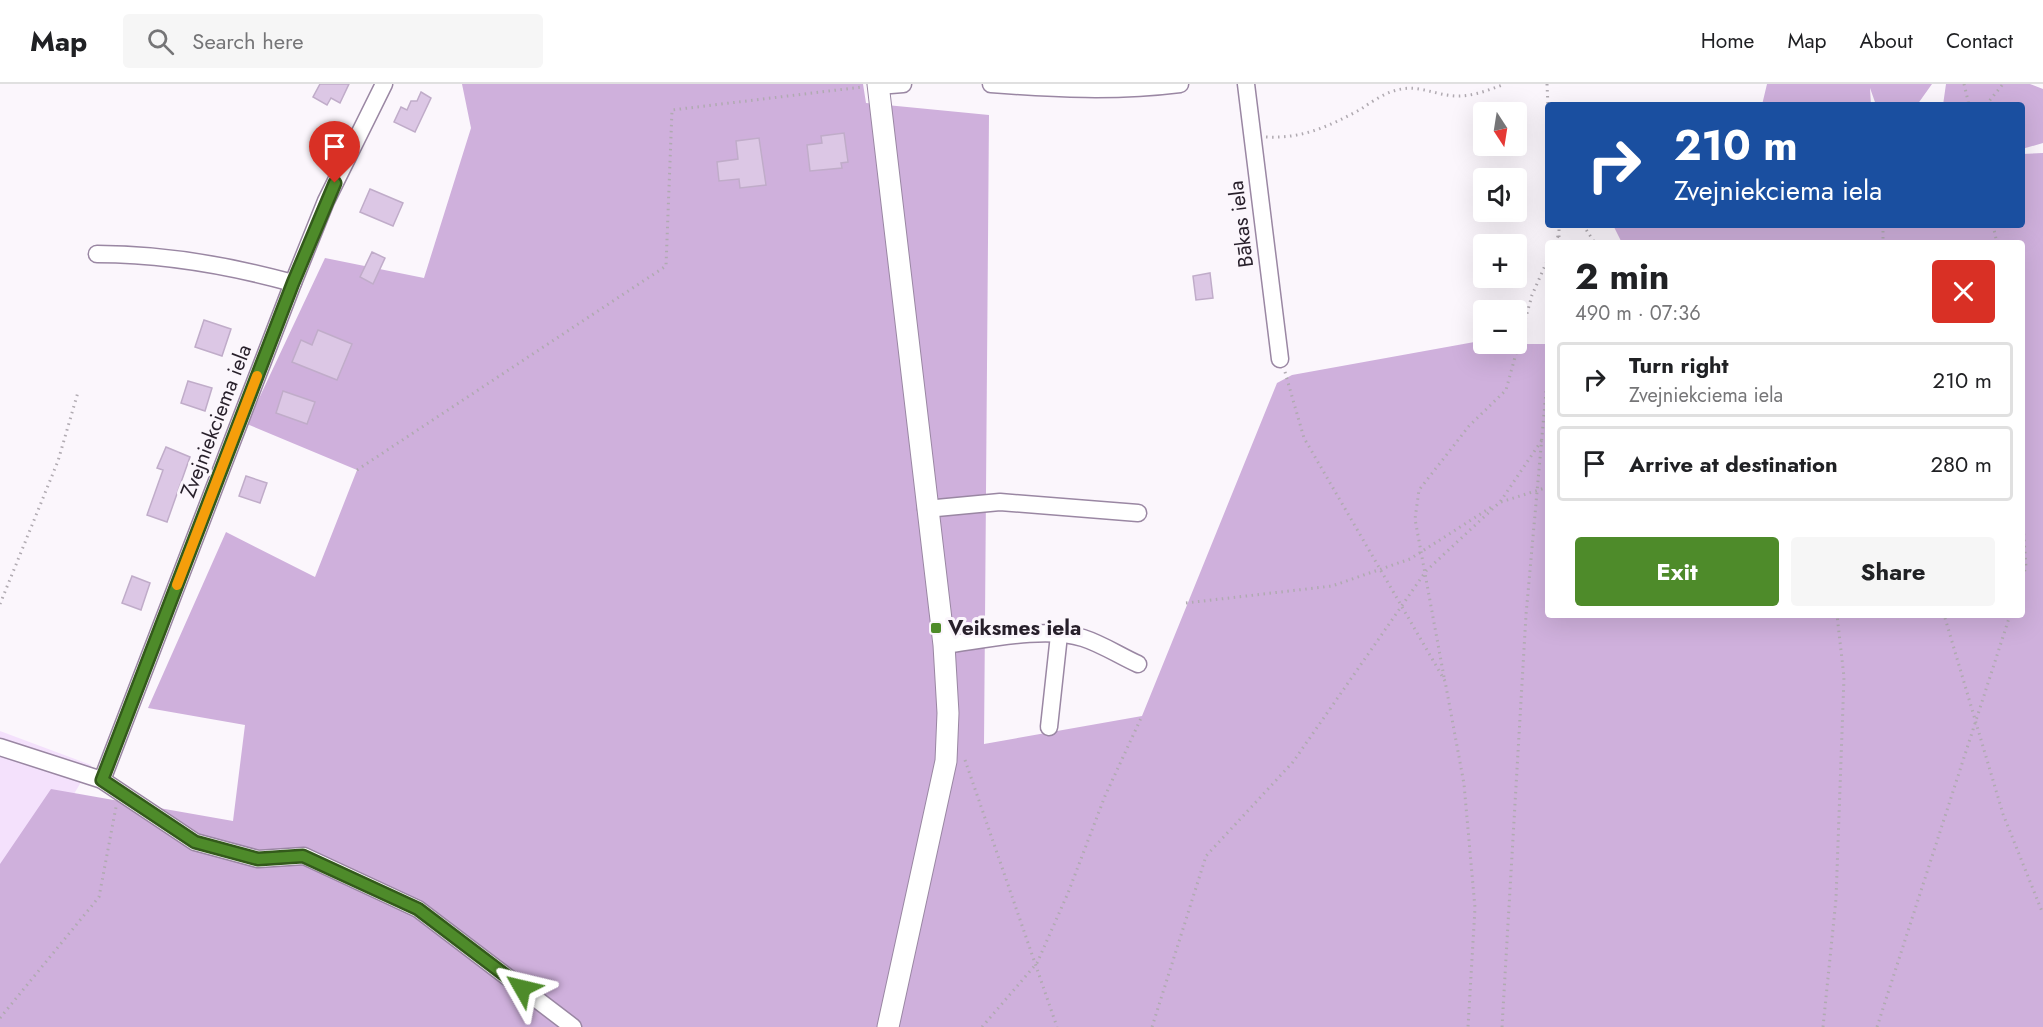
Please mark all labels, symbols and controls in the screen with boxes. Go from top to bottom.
search box [123,14,543,68]
text: Map [30,21,87,62]
icon: search [144,25,177,58]
text: Search here [192,25,304,57]
text: Home [1701,26,1754,56]
text: Map [1787,26,1827,56]
text: About [1860,26,1913,56]
text: Contact [1946,26,2013,56]
north arrow [1473,102,1527,156]
map controls [1473,102,1527,354]
text: 210 m [1674,115,1798,176]
pin [309,121,360,183]
icon: right [1575,126,1653,204]
icon: arrive [318,130,351,163]
button: sound [1473,168,1527,222]
text: Zvejniekciema iela [1674,171,1882,210]
street label: Bākas iela [1221,179,1261,269]
button: + [1473,234,1527,288]
text: 2 min [1575,250,1670,302]
button: close [1932,260,1995,323]
text: 490 m · 07:36 [1575,299,1701,328]
button: − [1473,300,1527,354]
street label: Zvejniekciema iela [173,340,259,502]
text: Turn right [1629,349,1729,381]
icon: right [1578,363,1611,396]
text: 210 m [1933,364,1992,396]
text: Zvejniekciema iela [1629,381,1783,410]
icon: arrive [1578,447,1611,480]
text: Arrive at destination [1629,448,1838,480]
text: 280 m [1931,448,1992,480]
button: Exit [1575,537,1779,606]
button: Share [1791,537,1995,606]
place label: Veiksmes iela [947,613,1081,643]
marker: Veiksmes iela [929,621,943,635]
position arrow [490,956,554,1020]

